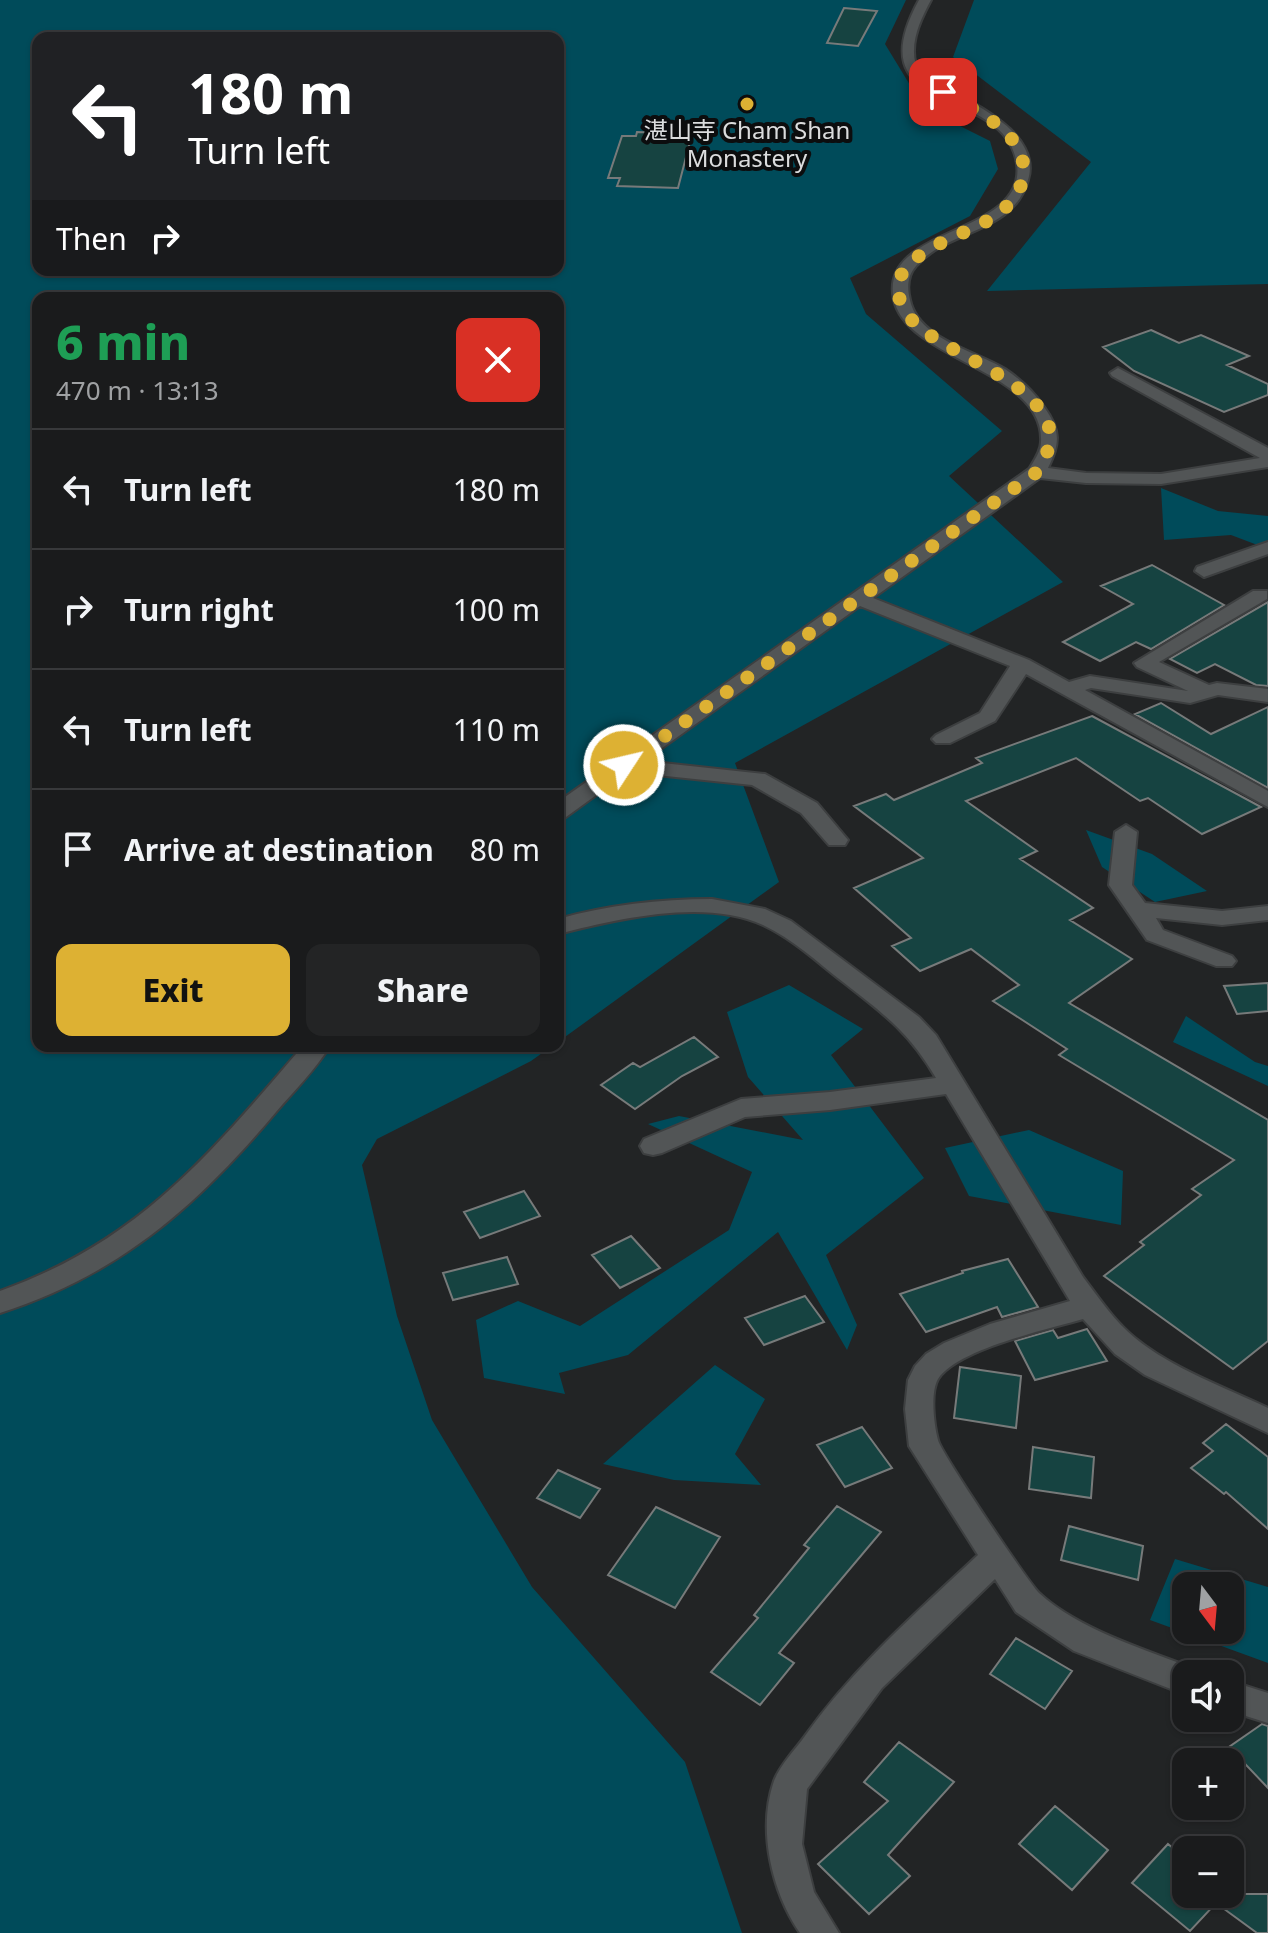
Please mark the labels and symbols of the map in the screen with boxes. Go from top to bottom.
pin [909,58,977,126]
marker: 湛山寺 Cham Shan Monastery [738,95,756,113]
place label: 湛山寺 Cham Shan Monastery [644,113,850,174]
position arrow [582,723,666,807]
north arrow [1172,1572,1244,1644]

